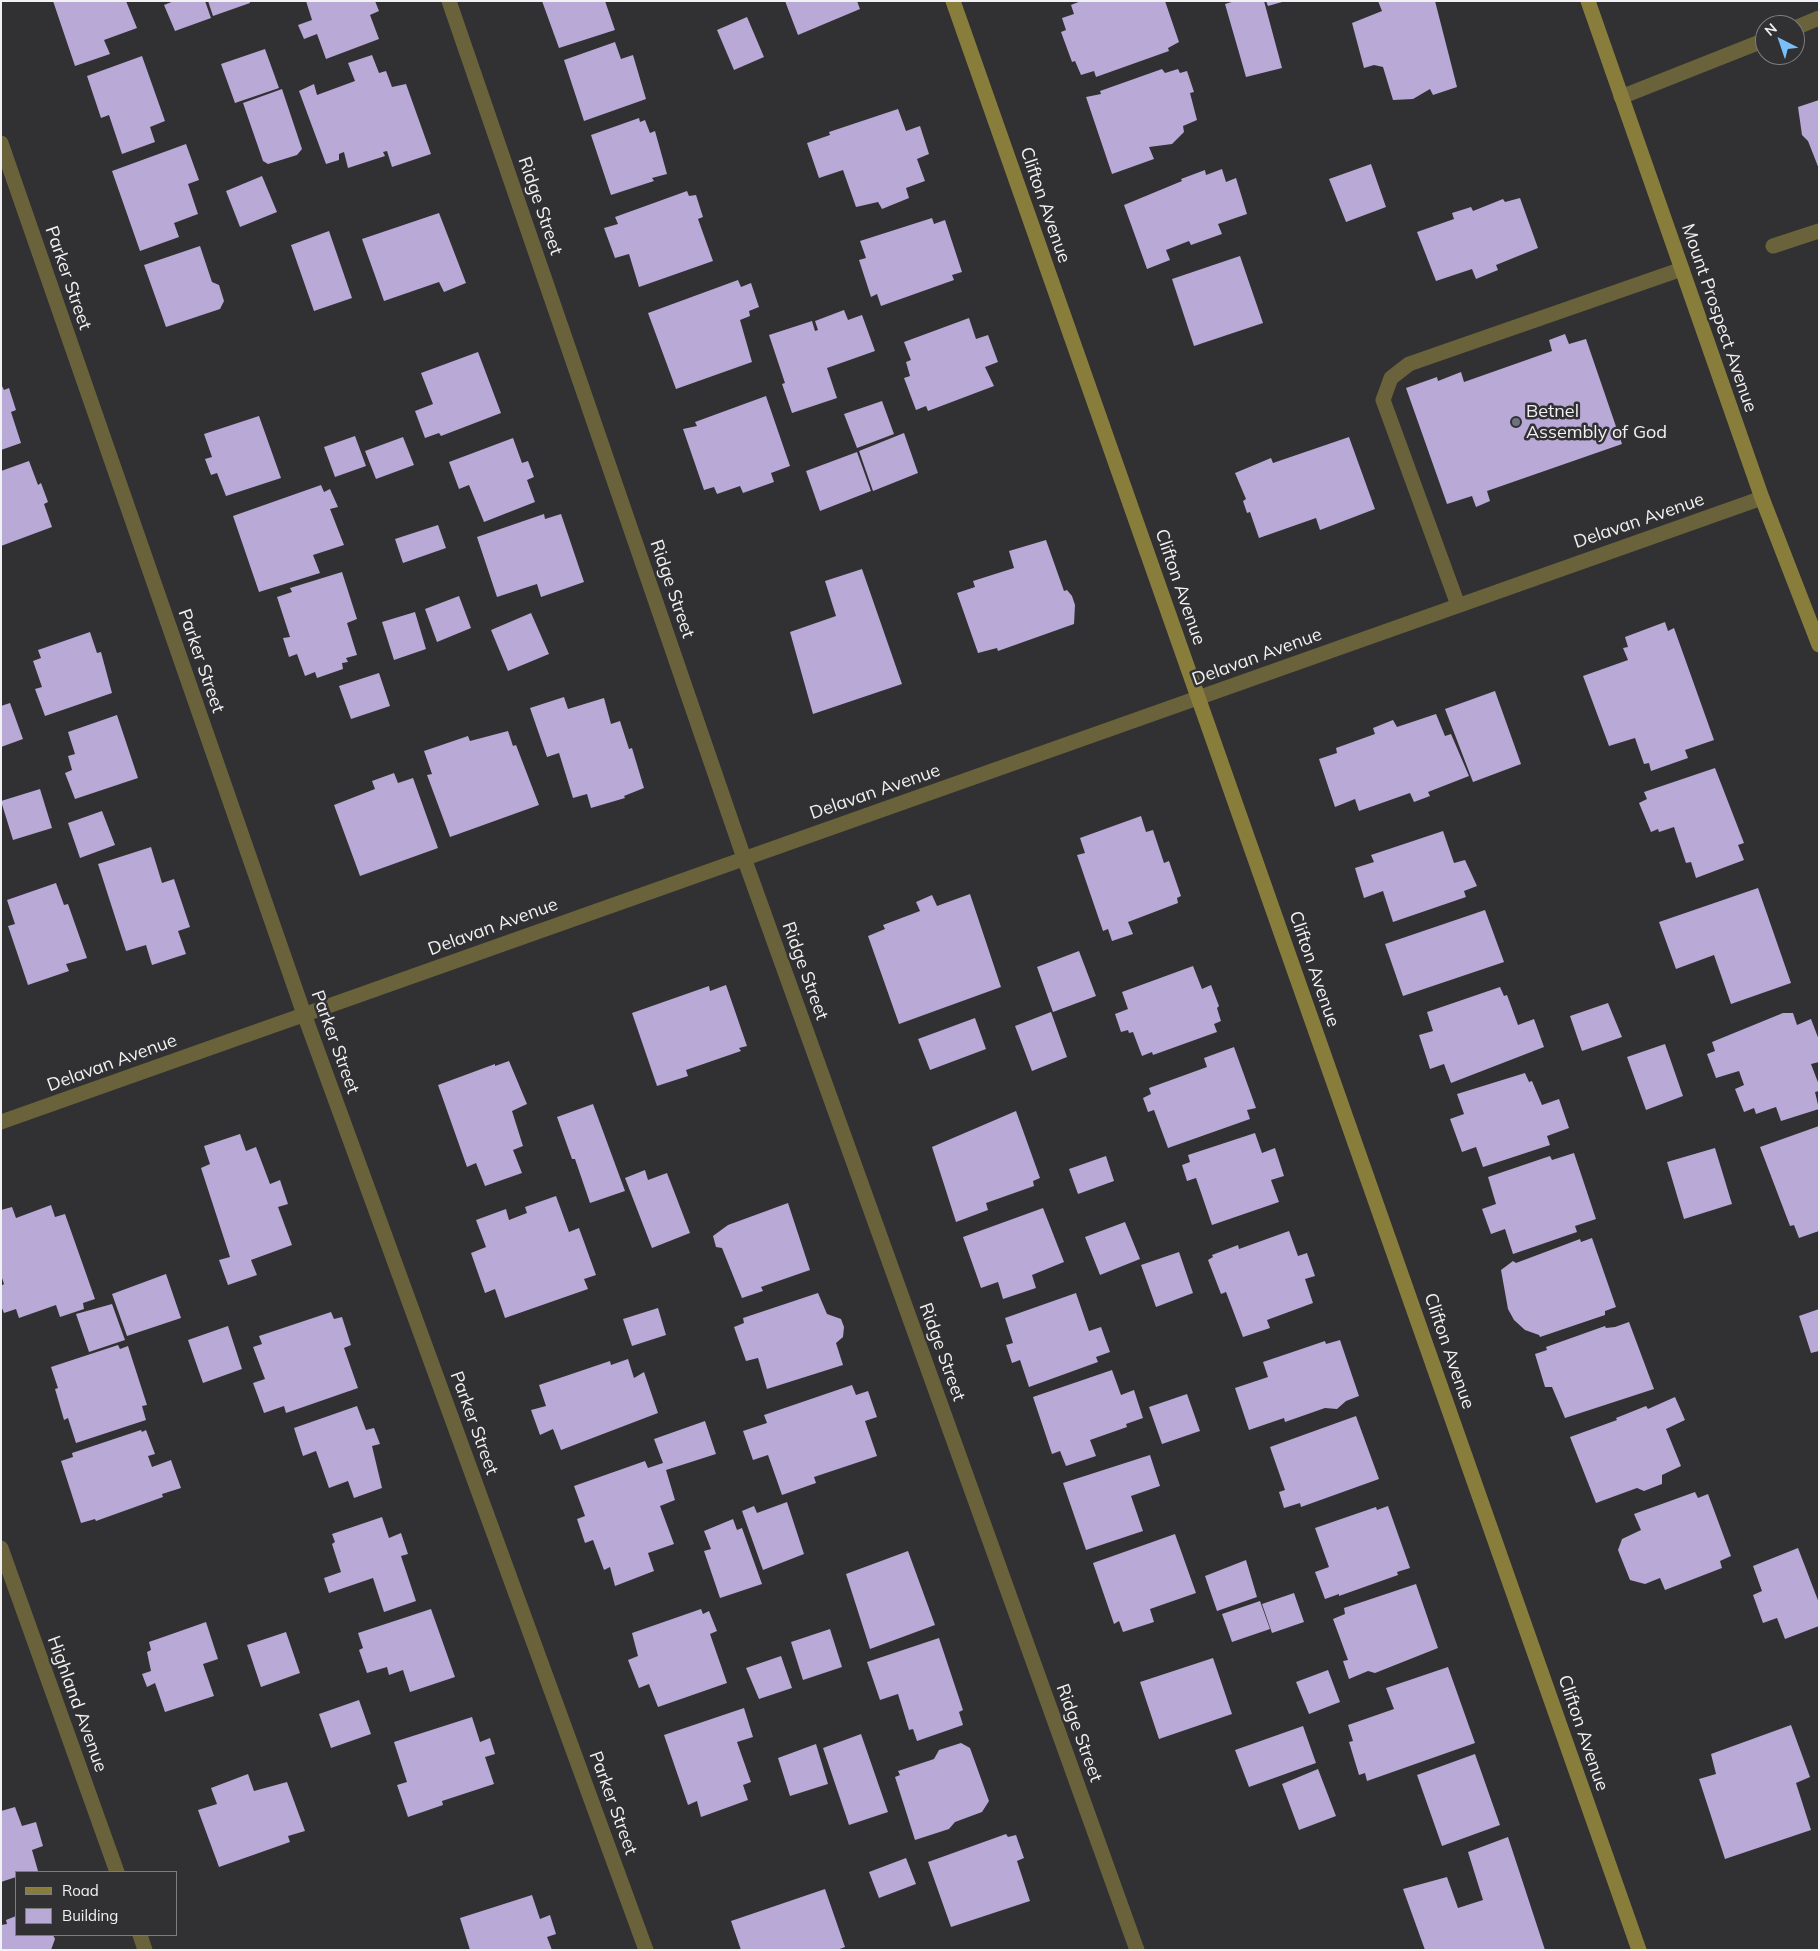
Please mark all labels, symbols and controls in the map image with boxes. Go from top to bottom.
north arrow [1755,15,1805,65]
text: N [1761,19,1781,40]
street label: Clifton Avenue [1015,144,1075,266]
street label: Ridge Street [513,154,567,258]
street label: Mount Prospect Avenue [1677,221,1761,415]
street label: Parker Street [40,223,96,333]
place label: Betnel Assembly of God [1526,401,1667,444]
marker: Betnel Assembly of God [1510,416,1522,428]
street label: Delavan Avenue [1571,489,1707,553]
street label: Clifton Avenue [1150,526,1210,648]
street label: Ridge Street [645,537,699,641]
street label: Parker Street [173,606,229,716]
street label: Delavan Avenue [1189,624,1325,690]
street label: Delavan Avenue [807,760,943,824]
street label: Delavan Avenue [425,894,561,960]
street label: Clifton Avenue [1284,908,1344,1030]
street label: Ridge Street [777,919,833,1023]
street label: Parker Street [306,987,364,1097]
street label: Delavan Avenue [44,1030,180,1096]
street label: Clifton Avenue [1419,1290,1479,1412]
street label: Ridge Street [914,1300,970,1404]
street label: Parker Street [445,1368,503,1478]
street label: Highland Avenue [42,1633,112,1775]
street label: Clifton Avenue [1553,1672,1613,1794]
street label: Ridge Street [1051,1681,1107,1785]
street label: Parker Street [584,1748,642,1858]
legend [15,1871,178,1936]
text: Road [62,1881,99,1900]
text: Building [62,1906,118,1925]

